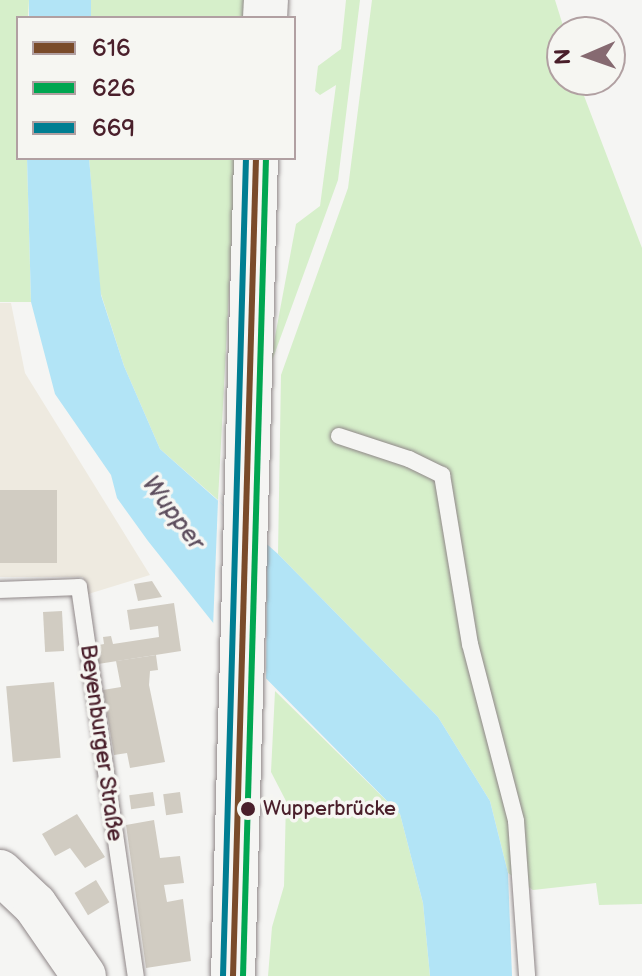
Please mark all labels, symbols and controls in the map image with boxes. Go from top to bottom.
legend [16,16,296,160]
north arrow [546,16,626,96]
text: 616 [92,34,131,63]
text: N [550,48,577,66]
text: 626 [92,74,136,103]
text: 669 [92,114,135,143]
water label: Wupper [136,470,210,556]
street label: Beyenburger Straße [74,643,128,843]
place label: Wupperbrücke [263,797,396,821]
marker: Wupperbrücke [240,801,256,817]

